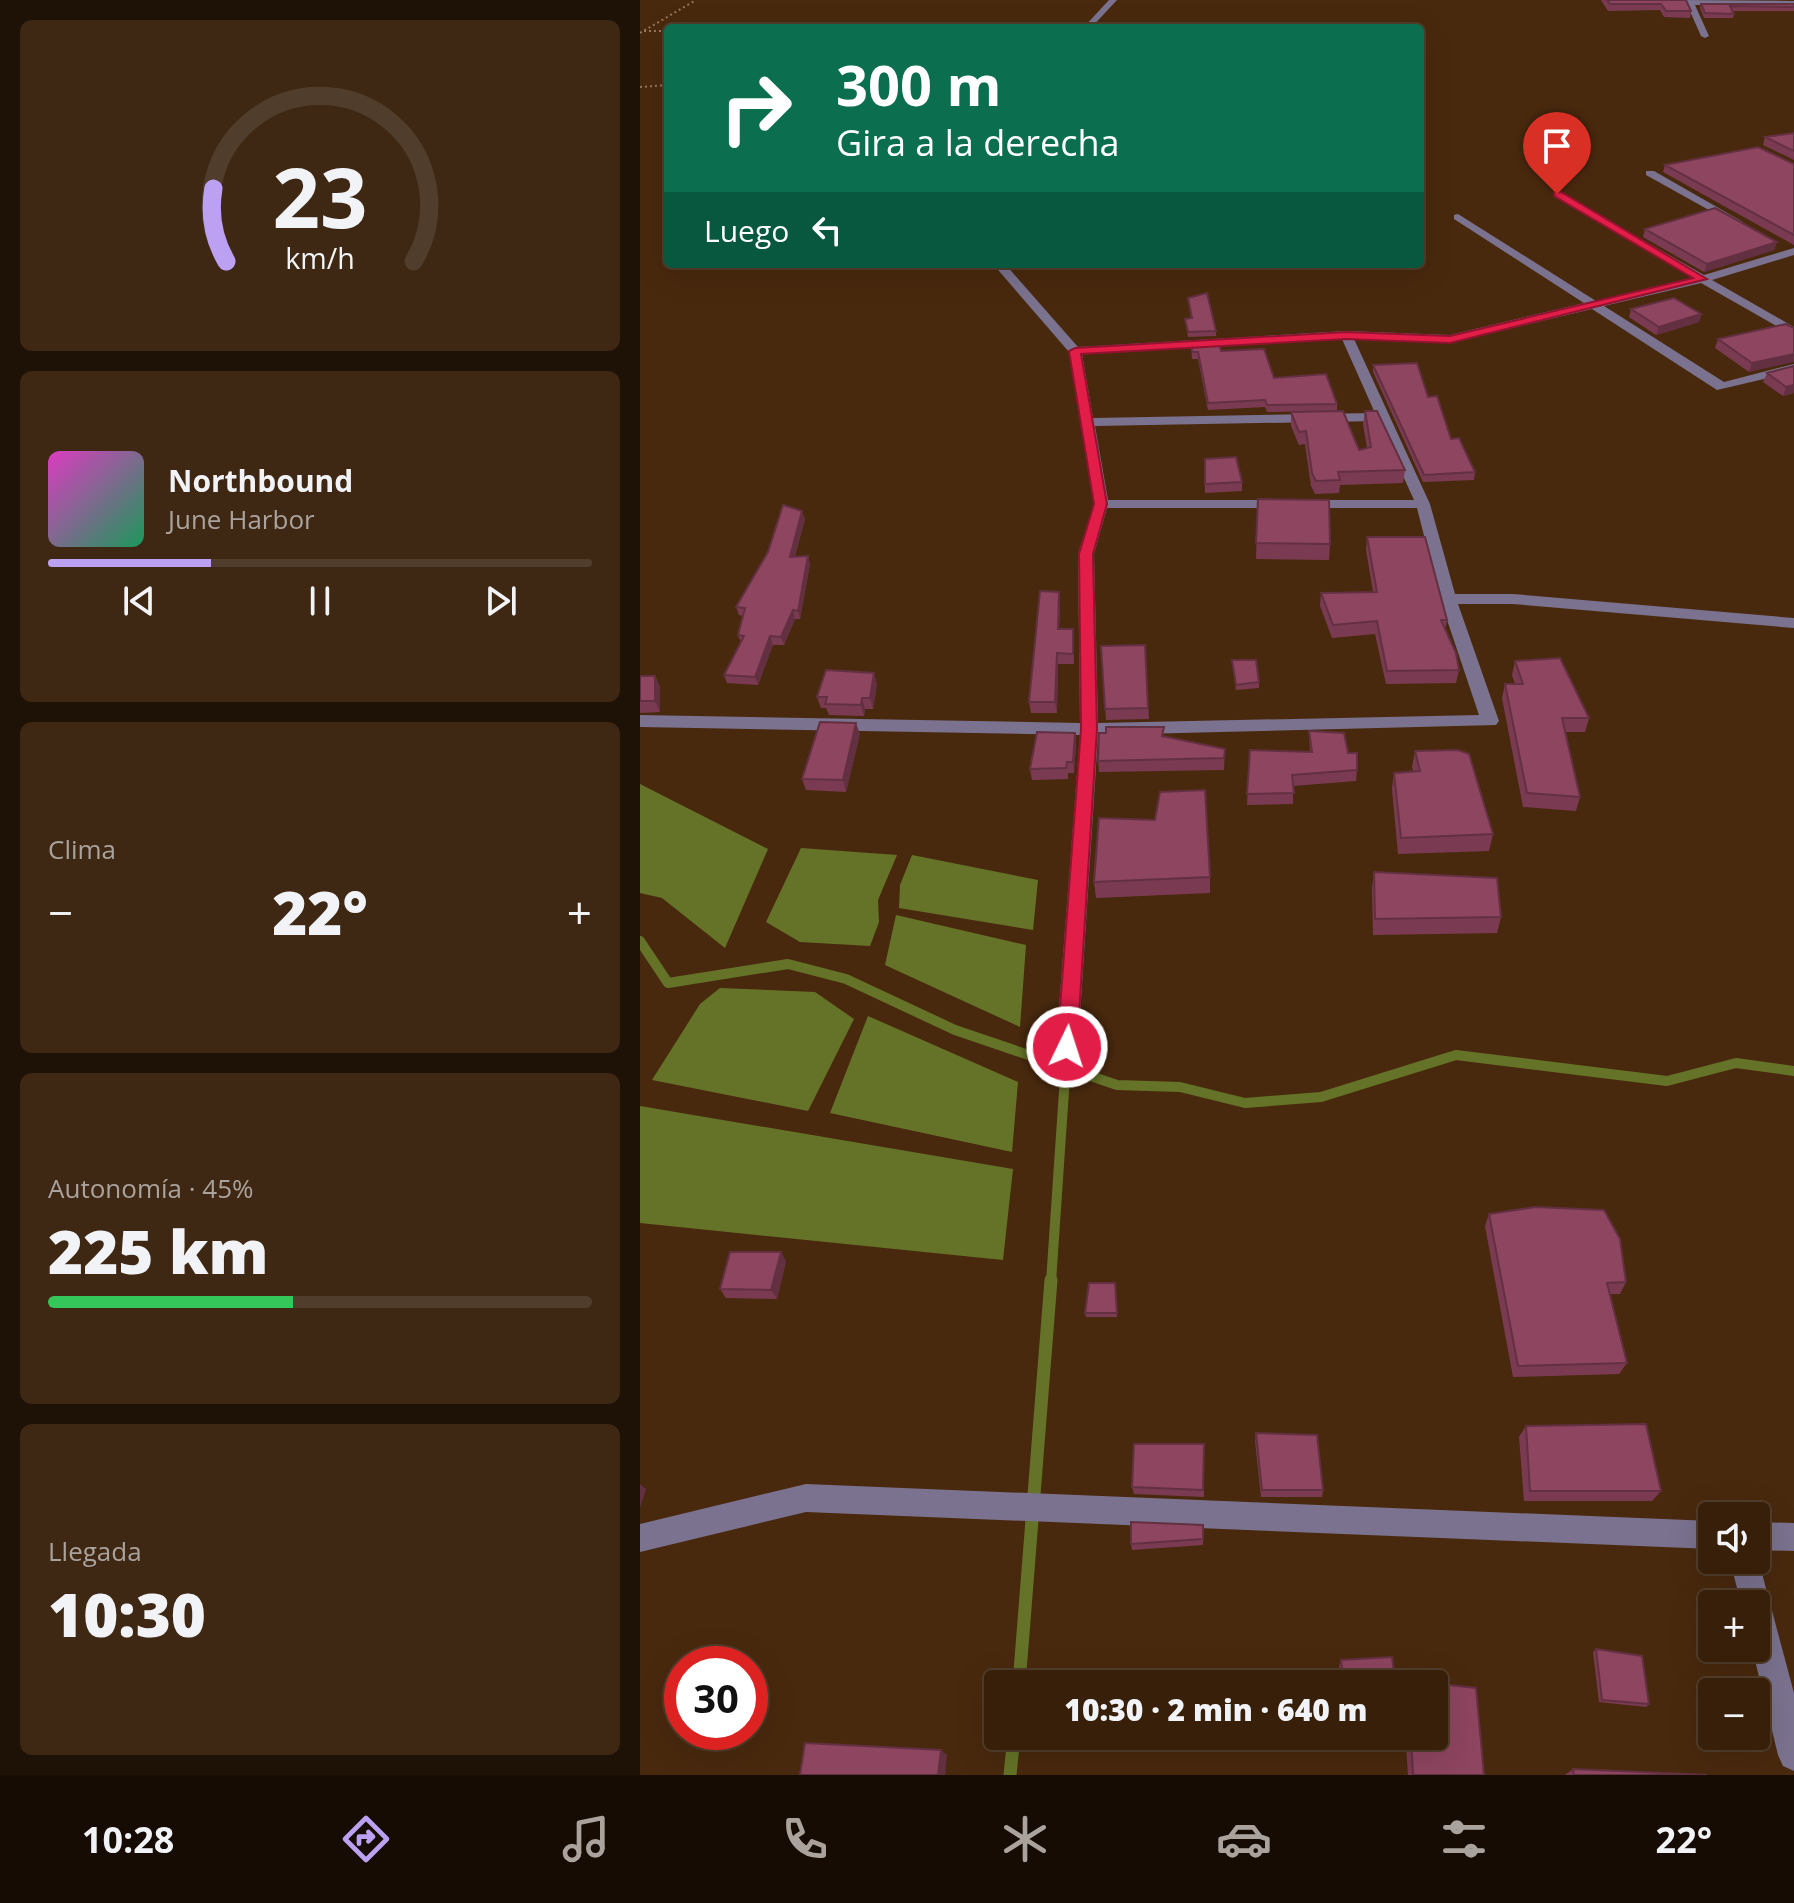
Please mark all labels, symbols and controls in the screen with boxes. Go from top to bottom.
text: 300 m [836,46,1002,122]
icon: right [704,56,808,160]
pin [1523,112,1591,194]
text: Gira a la derecha [836,118,1120,167]
icon: arrive [1535,124,1579,168]
text: 23 [272,138,368,251]
icon: left [805,208,849,252]
text: Luego [704,210,789,251]
text: km/h [285,238,355,277]
text: Northbound [168,460,353,501]
text: June Harbor [168,501,315,537]
icon: previous [117,579,161,623]
icon: pause [298,579,342,623]
icon: next [479,579,523,623]
text: Clima [48,831,116,867]
text: 22° [272,871,368,953]
text: − [48,882,73,942]
text: + [567,882,592,942]
position arrow [1025,1005,1109,1089]
text: Autonomía · 45% [48,1170,254,1206]
text: 225 km [48,1210,269,1292]
map controls [1698,1502,1770,1750]
button: sound [1698,1502,1770,1574]
text: Llegada [48,1533,142,1569]
text: 10:30 [48,1573,206,1655]
button: + [1698,1590,1770,1662]
speed limit sign: 30 [664,1646,768,1750]
button: − [1698,1678,1770,1750]
text: 10:30 · 2 min · 640 m [1064,1689,1368,1730]
icon: directions [338,1811,394,1867]
icon: music [558,1811,614,1867]
icon: phone [777,1811,833,1867]
icon: climate [997,1811,1053,1867]
icon: car [1216,1811,1272,1867]
icon: filters [1436,1811,1492,1867]
text: 10:28 [82,1815,174,1864]
text: 22° [1656,1815,1712,1864]

